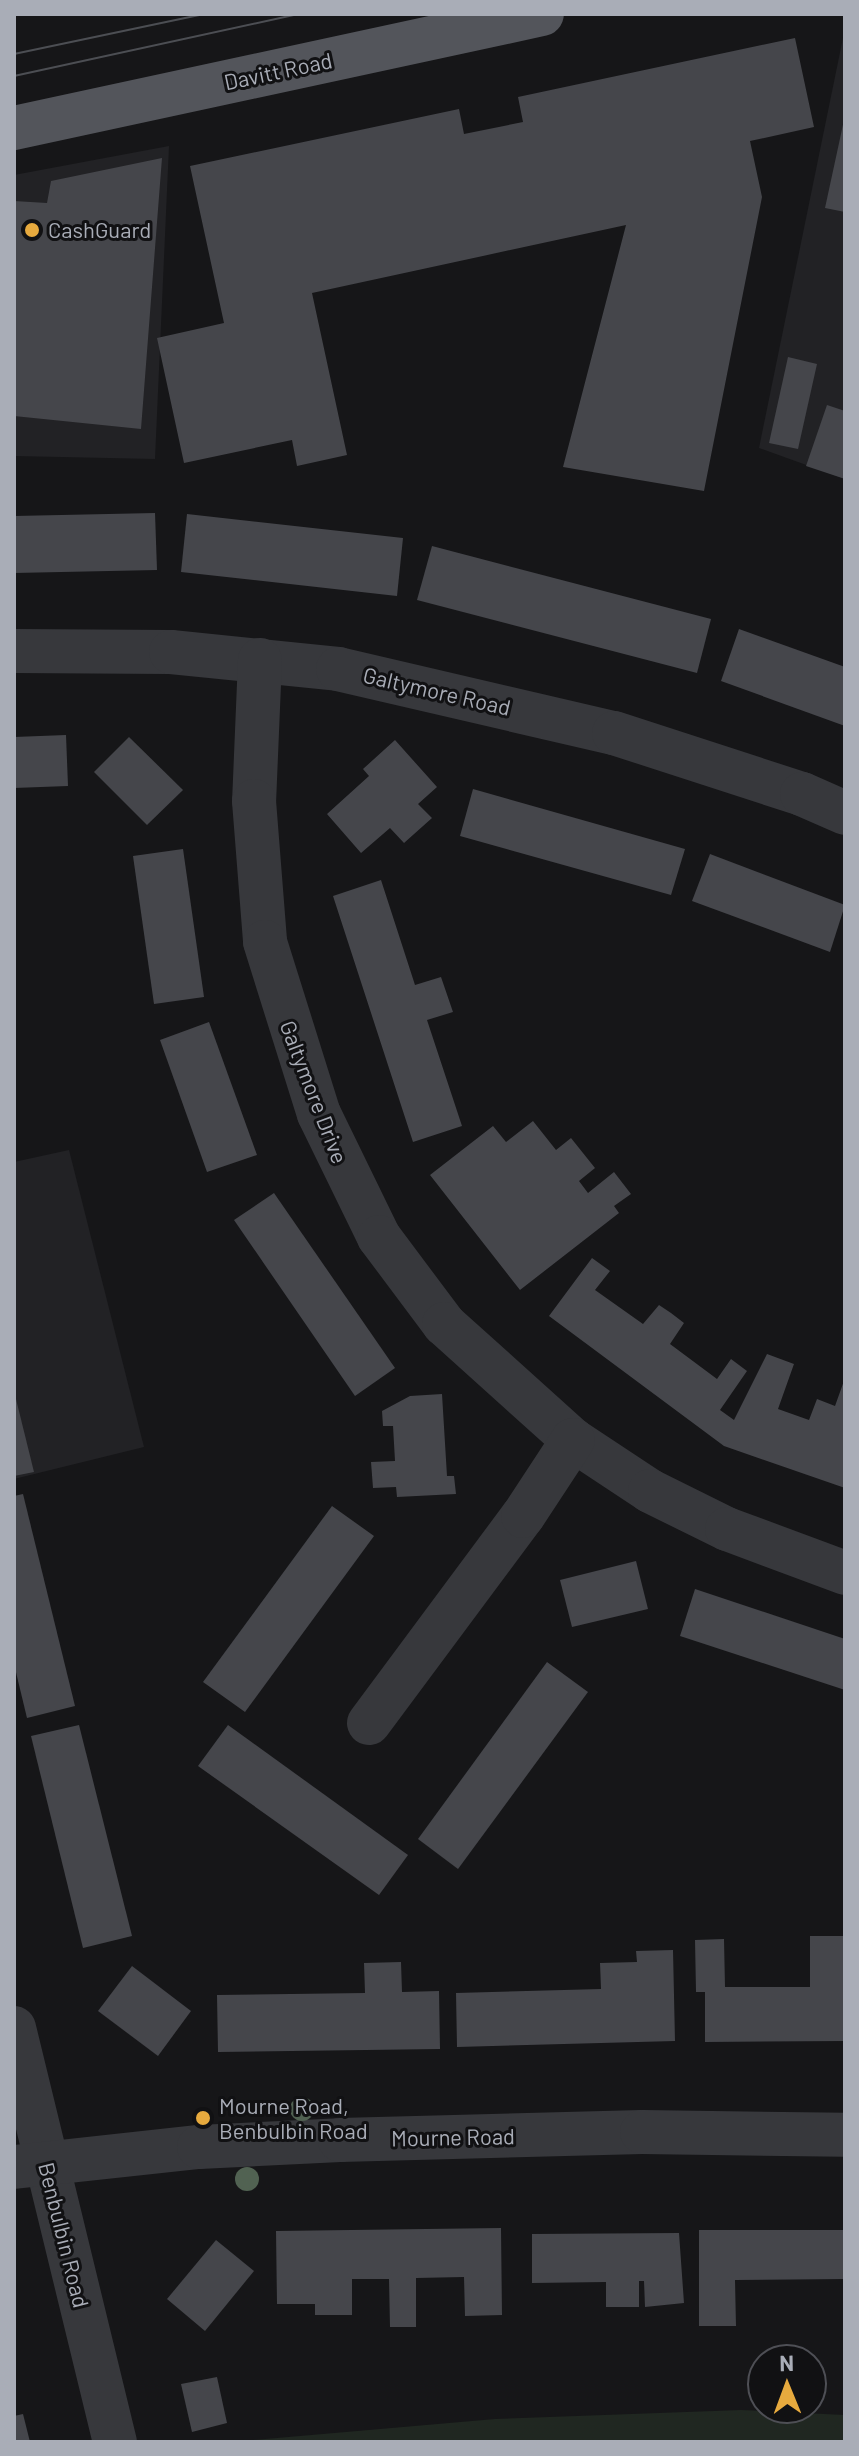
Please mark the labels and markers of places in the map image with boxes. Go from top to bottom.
place label: CashGuard [48,217,151,243]
marker: CashGuard [23,221,41,239]
place label: Mourne Road, Benbulbin Road [219,2092,368,2144]
marker: Mourne Road, Benbulbin Road [194,2109,212,2127]

